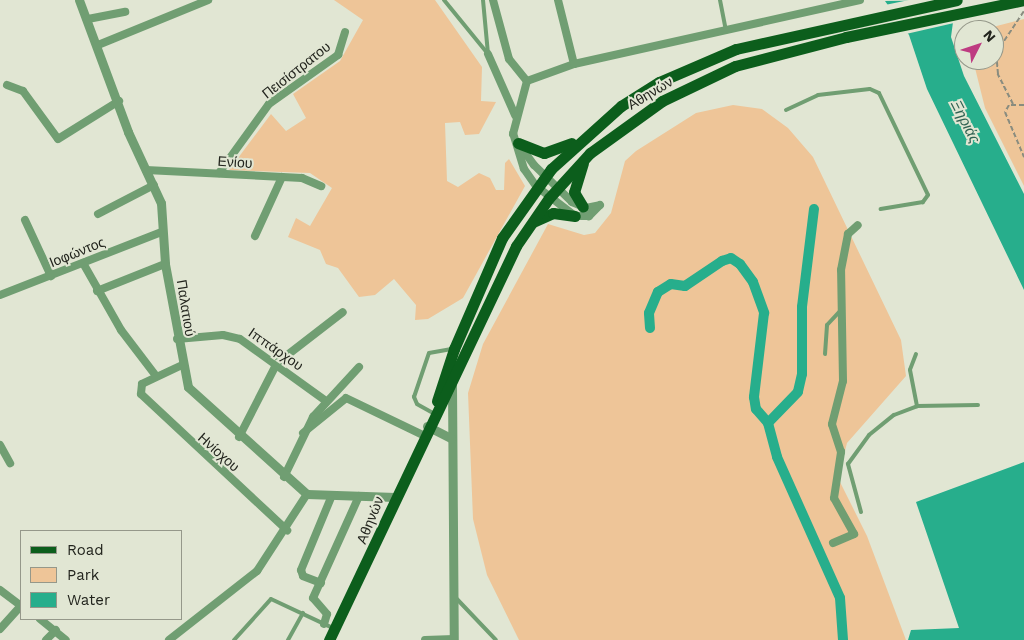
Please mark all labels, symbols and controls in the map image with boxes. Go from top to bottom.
north arrow [954,20,1004,70]
text: N [980,27,999,45]
street label: Πεισίστρατου [258,38,334,102]
street label: Αθηνών [624,73,676,113]
water label: Ξηριάς [947,97,983,147]
street label: Ενίου [217,152,253,172]
street label: Ιοφώντος [47,233,107,271]
street label: Παλατιού [173,278,199,338]
street label: Ιππάρχου [245,324,307,374]
street label: Ηνίοχου [195,429,243,475]
street label: Αθηνών [353,494,387,546]
legend [20,530,182,620]
text: Road [67,541,104,559]
text: Park [67,566,99,584]
text: Water [67,591,110,609]

